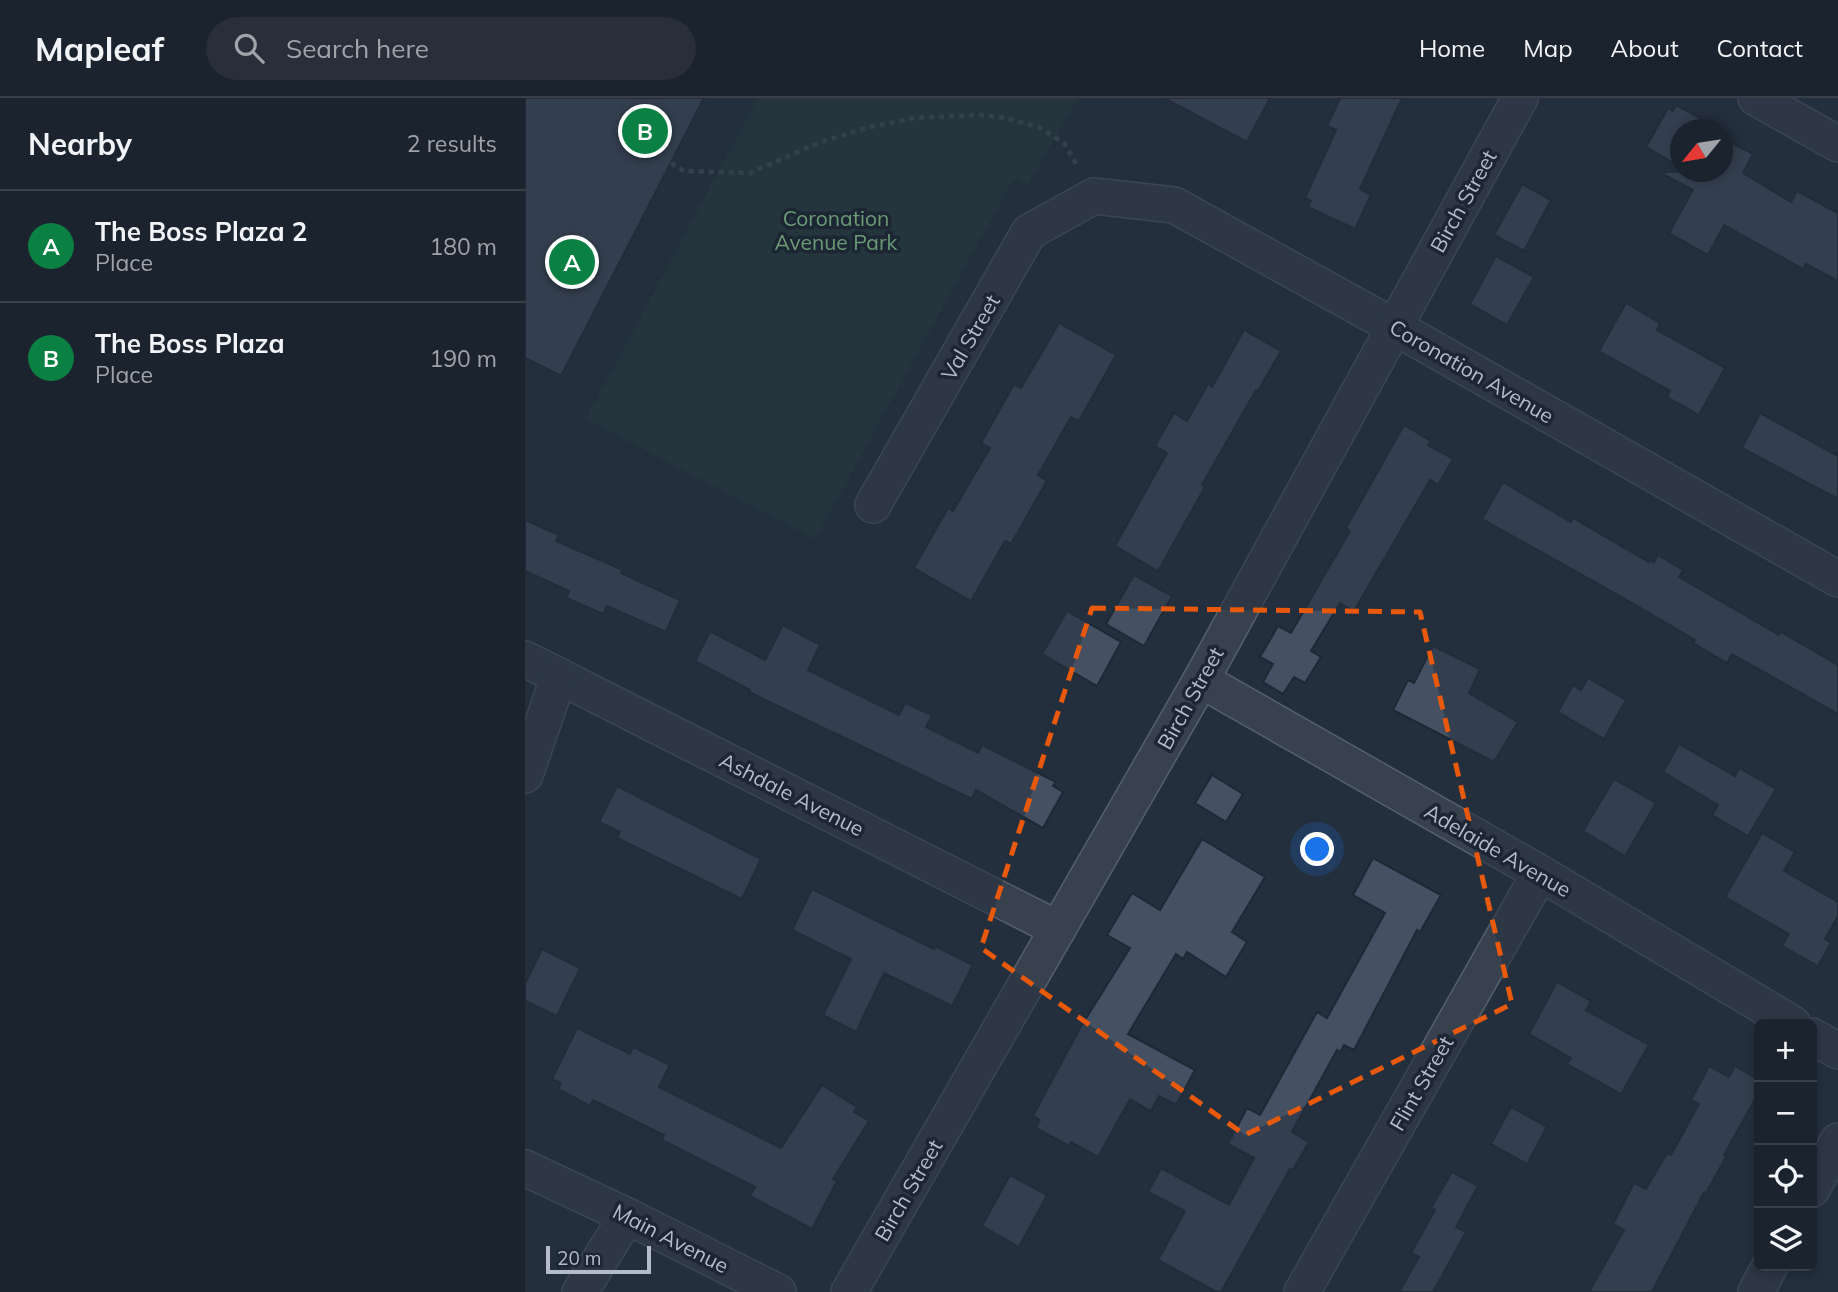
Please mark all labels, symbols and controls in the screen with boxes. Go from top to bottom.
search box [206,17,696,80]
text: Mapleaf [35,28,164,69]
icon: search [230,29,268,67]
text: Search here [286,32,429,65]
text: Home [1419,33,1485,63]
text: Map [1523,33,1573,63]
text: About [1611,33,1679,63]
text: Contact [1717,33,1803,63]
pin: B [622,105,668,157]
north arrow [1670,119,1733,182]
text: Nearby [28,125,132,163]
text: 2 results [407,129,497,158]
street label: Birch Street [1424,145,1502,257]
park label: Coronation Avenue Park [775,205,898,255]
text: The Boss Plaza 2 [95,215,307,248]
text: A [42,232,60,261]
text: 180 m [429,232,497,261]
pin: A [549,236,595,288]
text: Place [95,248,153,277]
street label: Val Street [935,290,1005,384]
street label: Coronation Avenue [1385,313,1559,429]
text: The Boss Plaza [95,327,285,360]
text: B [43,344,59,373]
text: 190 m [429,344,497,373]
text: Place [95,360,153,389]
street label: Birch Street [1151,642,1229,754]
street label: Ashdale Avenue [716,746,868,842]
street label: Adelaide Avenue [1420,798,1576,902]
your location [1300,832,1334,866]
map controls [1754,1019,1817,1271]
button: + [1754,1019,1817,1082]
street label: Flint Street [1383,1031,1459,1135]
button: − [1754,1082,1817,1145]
street label: Birch Street [868,1135,948,1245]
button: locate [1754,1145,1817,1208]
street label: Main Avenue [609,1198,733,1278]
button: layers [1754,1208,1817,1271]
scale bar [546,1243,651,1275]
text: 20 m [557,1246,601,1270]

